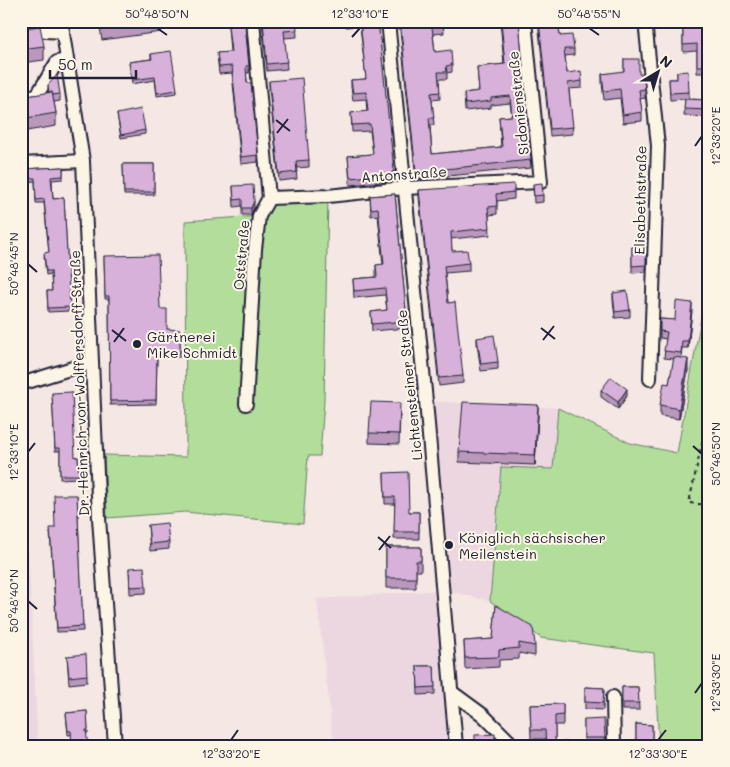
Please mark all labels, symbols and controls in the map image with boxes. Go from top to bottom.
text: 50°48'50"N [125,5,189,21]
text: 12°33'10"E [331,5,389,21]
text: 50°48'55"N [557,5,621,21]
scale bar [50,48,136,80]
north arrow [632,48,682,98]
street label: Sidonienstraße [503,50,533,156]
text: N [656,51,676,72]
text: 50 m [58,54,93,74]
text: 12°33'20"E [707,107,723,165]
street label: Elisabethstraße [630,145,650,255]
street label: Antonstraße [360,162,448,186]
street label: Oststraße [228,219,254,291]
text: 50°48'45"N [5,232,21,296]
street label: Dr.-Heinrich-von-Wolffersdorff-Straße [65,250,93,516]
street label: Lichtensteiner Straße [392,309,426,461]
place label: Gärtnerei Mike Schmidt [147,327,238,362]
marker: Gärtnerei Mike Schmidt [131,338,143,350]
text: 50°48'50"N [707,422,723,486]
text: 12°33'10"E [5,423,21,481]
place label: Königlich sächsischer Meilenstein [459,528,606,563]
marker: Königlich sächsischer Meilenstein [443,539,455,551]
text: 50°48'40"N [5,569,21,633]
text: 12°33'30"E [707,653,723,712]
text: 12°33'20"E [202,745,260,761]
text: 12°33'30"E [629,745,688,761]

